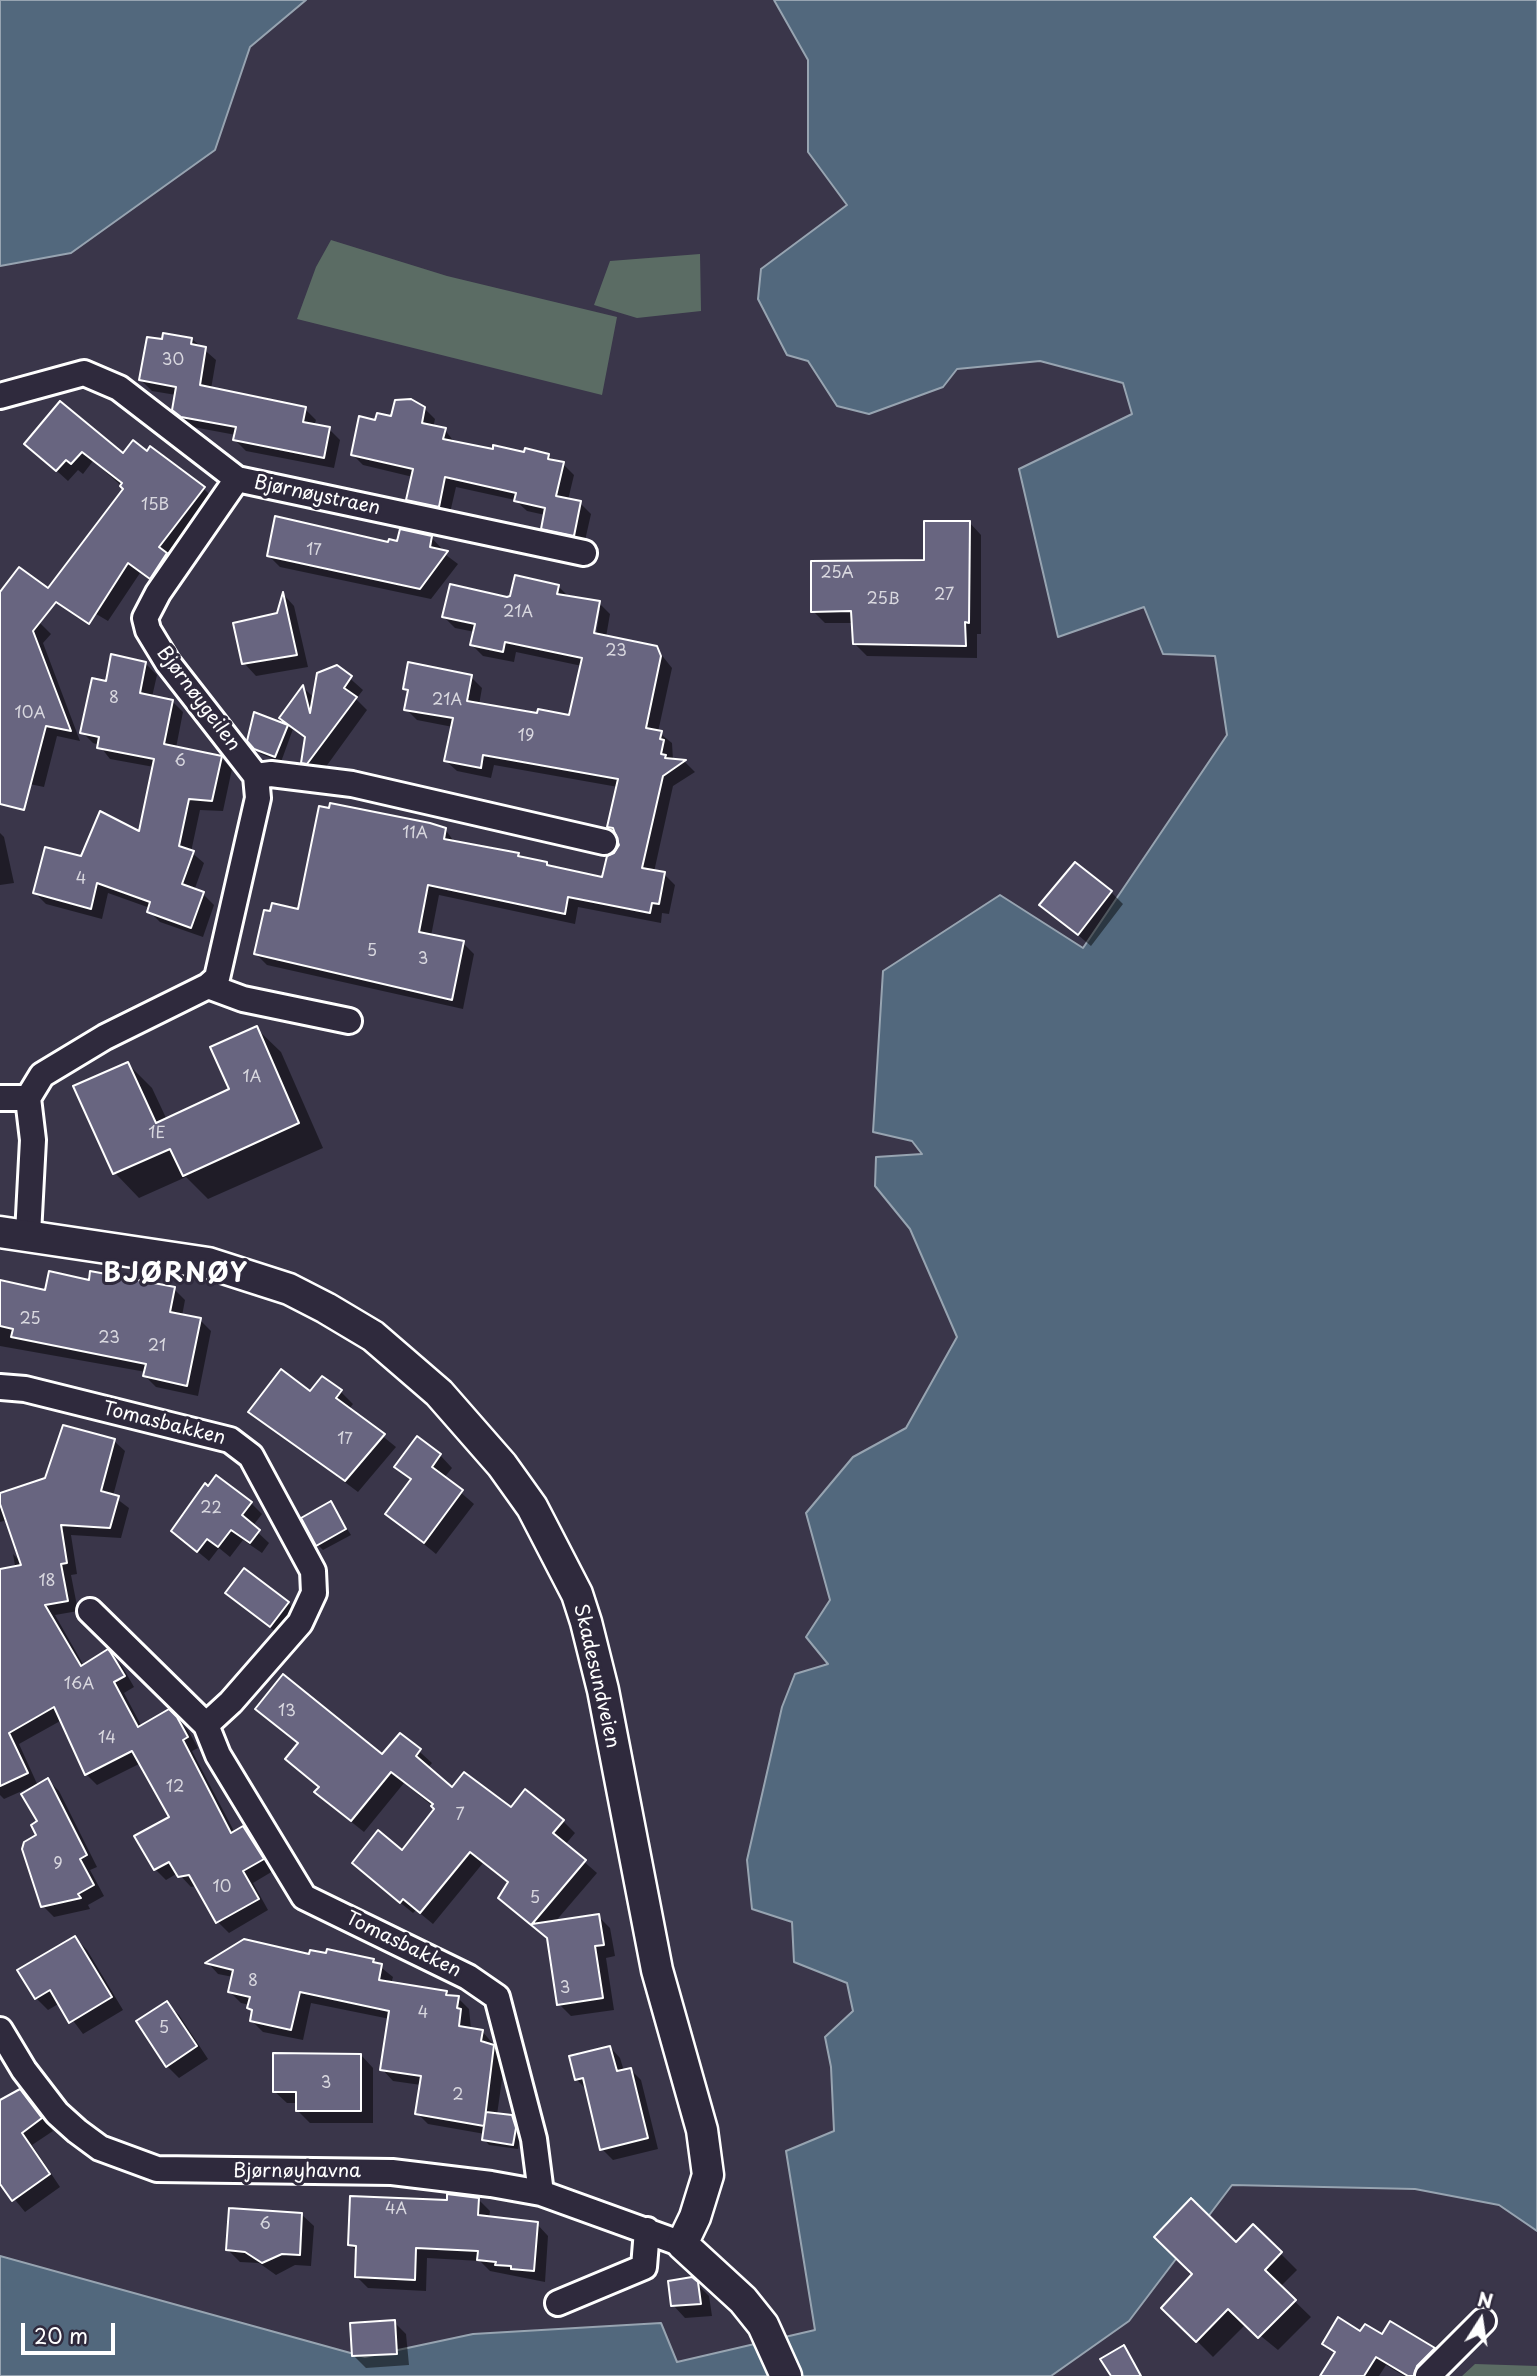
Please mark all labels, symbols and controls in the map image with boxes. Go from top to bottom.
house number: 30 [162,351,184,371]
street label: Bjørnøystraen [252,471,382,521]
house number: 15B [141,496,169,516]
house number: 17 [306,541,322,561]
house number: 25A [820,564,854,584]
house number: 27 [934,586,954,606]
house number: 25B [866,590,900,610]
house number: 21A [503,603,533,623]
street label: Bjørnøygeilen [151,642,245,756]
house number: 23 [605,642,627,662]
house number: 8 [109,689,119,709]
house number: 21A [432,691,462,711]
house number: 10A [15,704,45,724]
house number: 19 [518,727,534,747]
house number: 6 [174,752,186,772]
house number: 11A [402,824,428,844]
house number: 4 [76,870,86,890]
house number: 5 [367,942,377,962]
house number: 3 [418,950,428,970]
house number: 1A [243,1068,261,1088]
house number: 1E [148,1124,166,1144]
district label: BJØRNØY [105,1259,247,1291]
house number: 25 [19,1310,41,1330]
house number: 23 [98,1329,120,1349]
house number: 21 [148,1337,166,1357]
street label: Tomasbakken [100,1398,228,1450]
house number: 17 [337,1430,353,1450]
house number: 22 [200,1499,222,1519]
house number: 18 [38,1572,56,1592]
street label: Skadesundveien [568,1602,624,1750]
house number: 16A [64,1675,94,1695]
house number: 13 [278,1702,296,1722]
house number: 14 [98,1729,116,1749]
house number: 12 [166,1778,184,1798]
house number: 7 [455,1806,465,1826]
house number: 9 [53,1855,63,1875]
house number: 10 [213,1878,231,1898]
house number: 5 [530,1889,540,1909]
street label: Tomasbakken [342,1907,464,1983]
house number: 8 [248,1972,258,1992]
house number: 3 [560,1979,570,1999]
house number: 4 [418,2004,428,2024]
house number: 5 [159,2019,169,2039]
house number: 3 [321,2074,331,2094]
house number: 2 [452,2086,464,2106]
street label: Bjørnøyhavna [233,2161,361,2183]
house number: 4A [385,2200,407,2220]
house number: 6 [259,2215,271,2235]
text: N [1475,2284,1496,2315]
north arrow [1446,2285,1516,2355]
scale bar [24,2310,119,2354]
text: 20 m [34,2319,88,2351]

